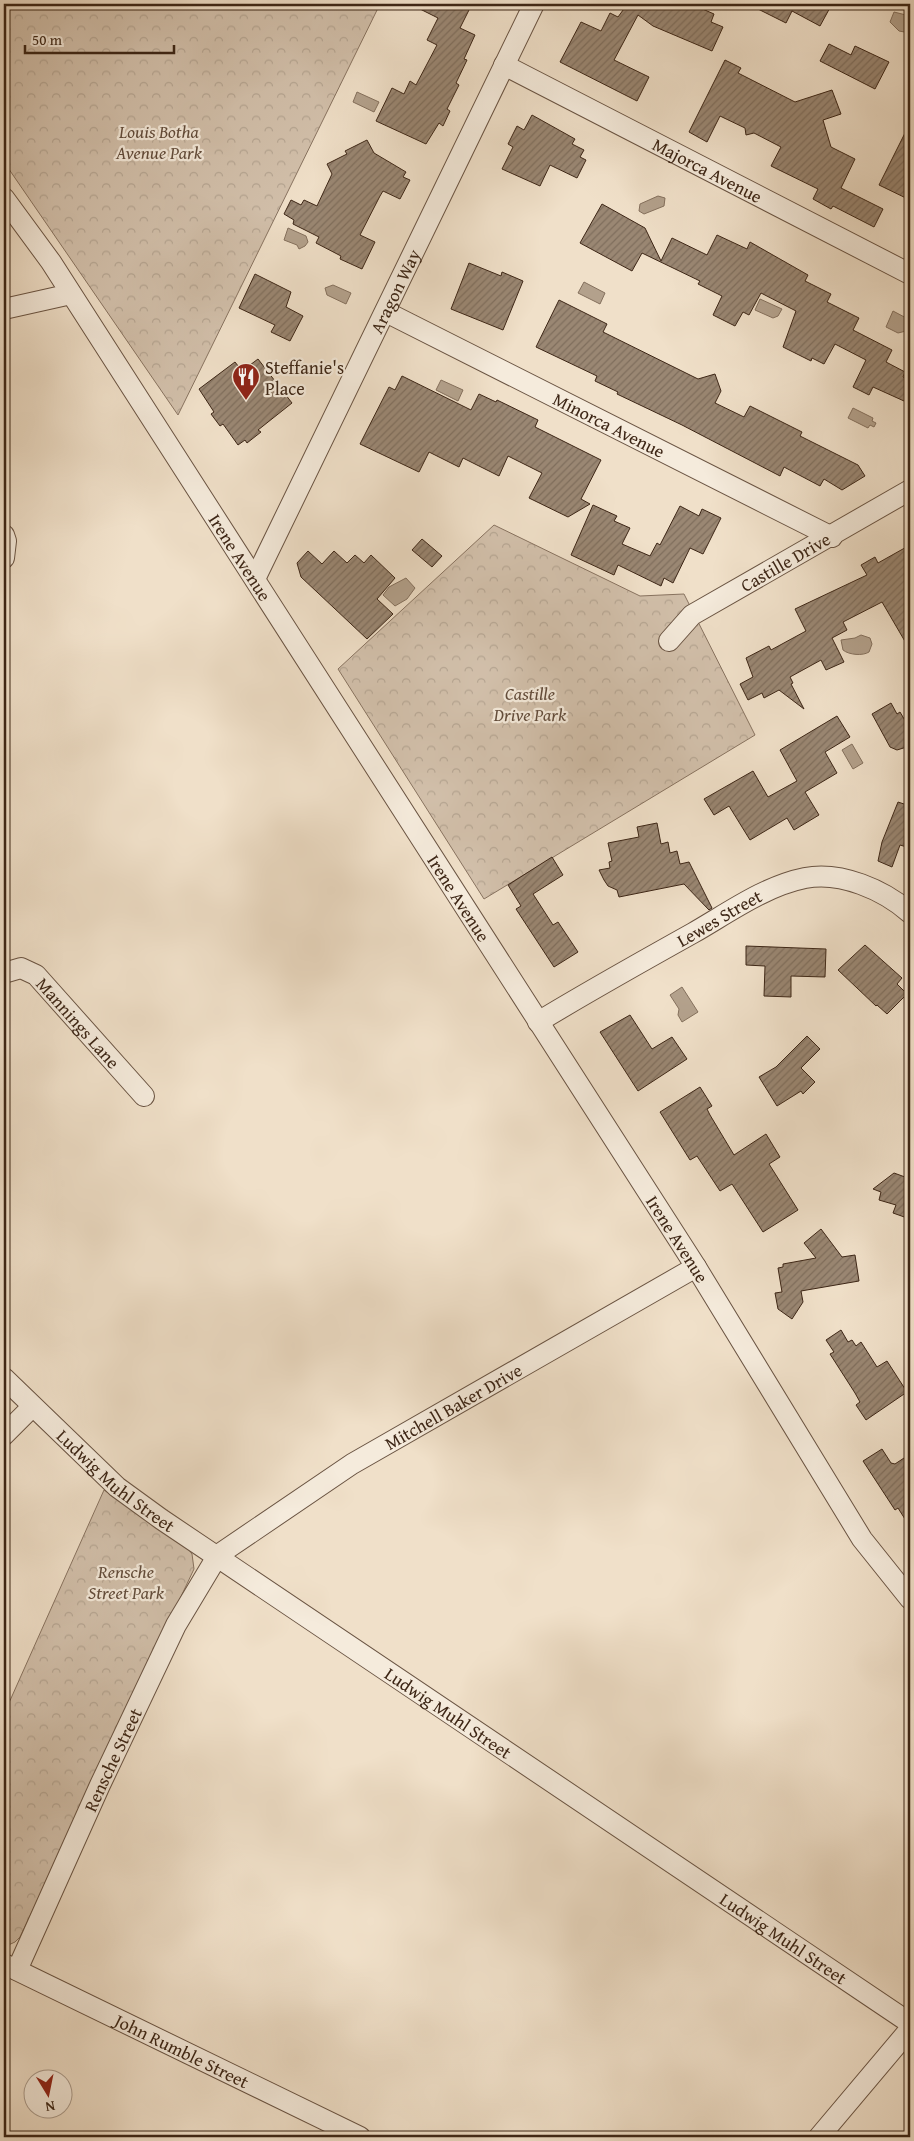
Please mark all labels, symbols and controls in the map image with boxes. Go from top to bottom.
scale bar [25,22,174,54]
text: 50 m [32,29,63,50]
park label: Louis Botha Avenue Park [115,118,203,166]
street label: Majorca Avenue [648,130,767,209]
street label: Aragon Way [363,244,427,338]
place label: Steffanie's Place [265,354,344,402]
restaurant icon: Steffanie's Place [231,362,261,401]
street label: Minorca Avenue [549,385,670,464]
street label: Irene Avenue [202,508,278,606]
street label: Castille Drive [735,525,835,598]
park label: Castille Drive Park [493,680,567,728]
street label: Irene Avenue [421,849,497,947]
street label: Lewes Street [671,882,767,953]
street label: Mannings Lane [30,971,127,1074]
street label: Irene Avenue [640,1190,716,1288]
street label: Mitchell Baker Drive [379,1356,527,1456]
street label: Ludwig Muhl Street [51,1422,181,1539]
park label: Rensche Street Park [88,1558,165,1606]
street label: Ludwig Muhl Street [380,1660,518,1765]
street label: Rensche Street [76,1703,149,1816]
street label: Ludwig Muhl Street [715,1885,853,1991]
street label: John Rumble Street [109,2006,254,2095]
north arrow [22,2068,72,2118]
text: N [43,2096,57,2118]

